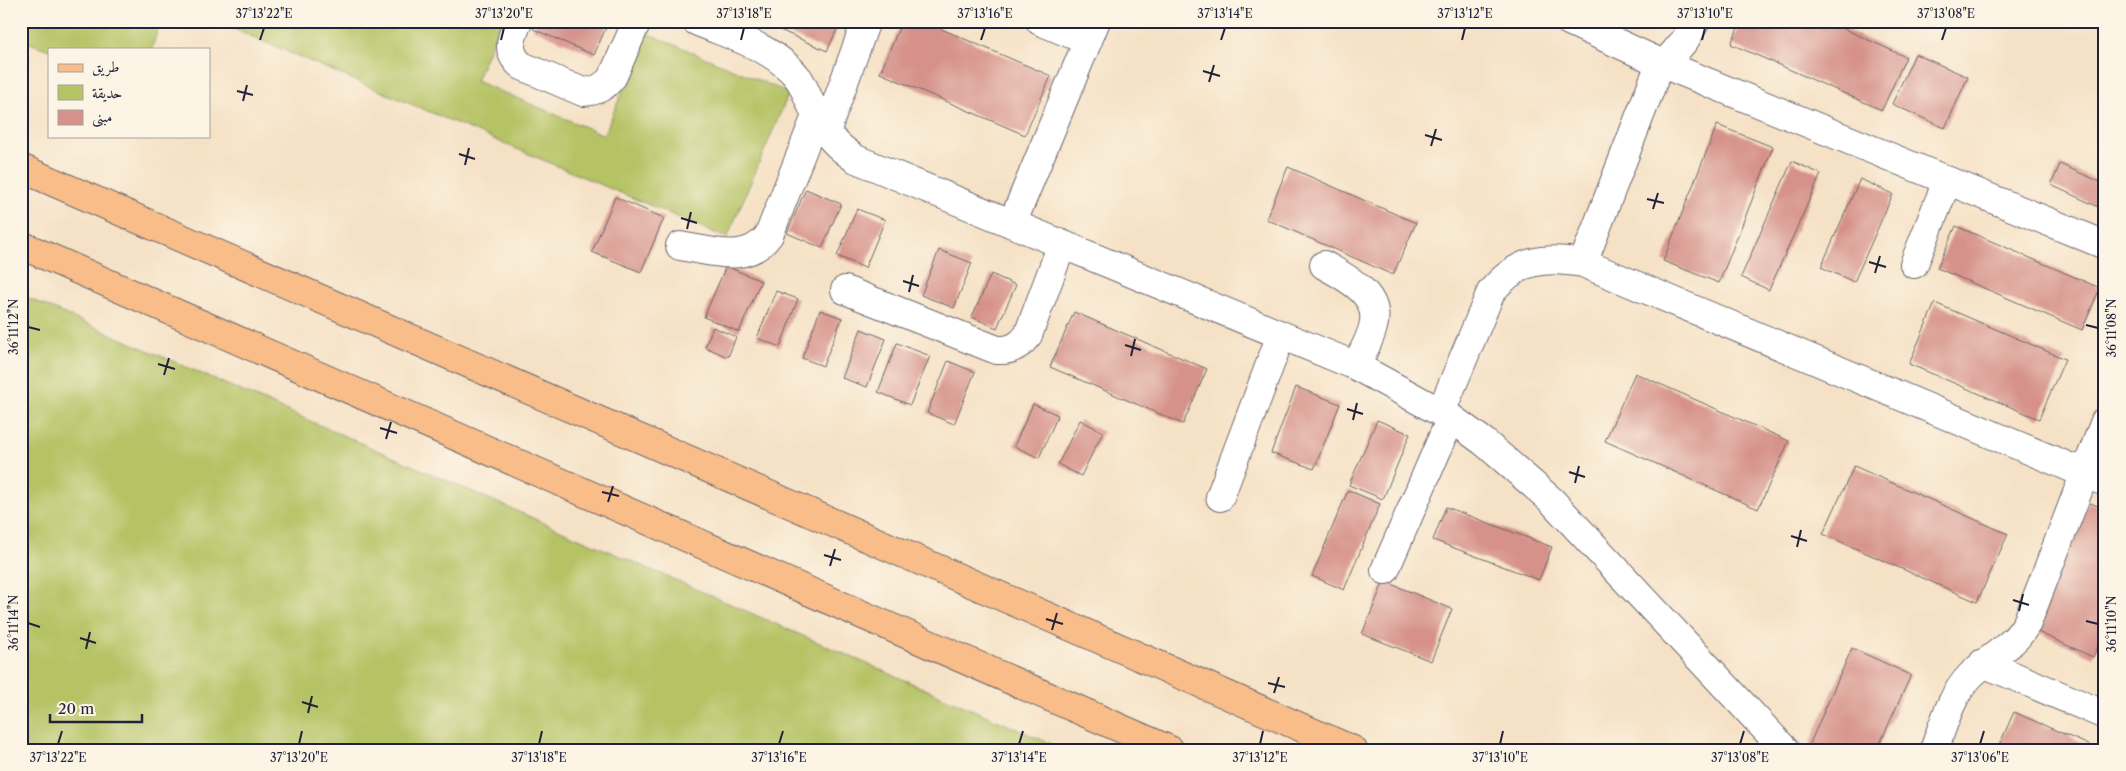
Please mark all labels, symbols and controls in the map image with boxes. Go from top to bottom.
text: 37°13'22"E [235,6,293,21]
text: 37°13'20"E [475,6,533,21]
text: 37°13'18"E [716,6,772,21]
text: 37°13'16"E [957,6,1013,21]
text: 37°13'14"E [1197,6,1253,21]
text: 37°13'12"E [1437,6,1493,21]
text: 37°13'10"E [1677,6,1733,21]
text: 37°13'08"E [1917,6,1975,21]
legend [48,48,210,138]
text: طريق [92,57,119,77]
text: حديقة [92,83,122,102]
text: مبنى [92,107,112,128]
text: 36°11'08"N [2104,298,2119,358]
text: 36°11'12"N [6,299,21,355]
text: 36°11'14"N [6,595,21,651]
text: 36°11'10"N [2104,595,2119,652]
scale bar [50,691,142,723]
text: 20 m [58,699,94,718]
text: 37°13'22"E [29,750,87,765]
text: 37°13'20"E [270,750,328,765]
text: 37°13'18"E [511,750,567,765]
text: 37°13'16"E [751,750,807,765]
text: 37°13'14"E [991,750,1047,765]
text: 37°13'12"E [1232,750,1288,765]
text: 37°13'10"E [1472,750,1528,765]
text: 37°13'08"E [1711,750,1769,765]
text: 37°13'06"E [1951,750,2009,765]

